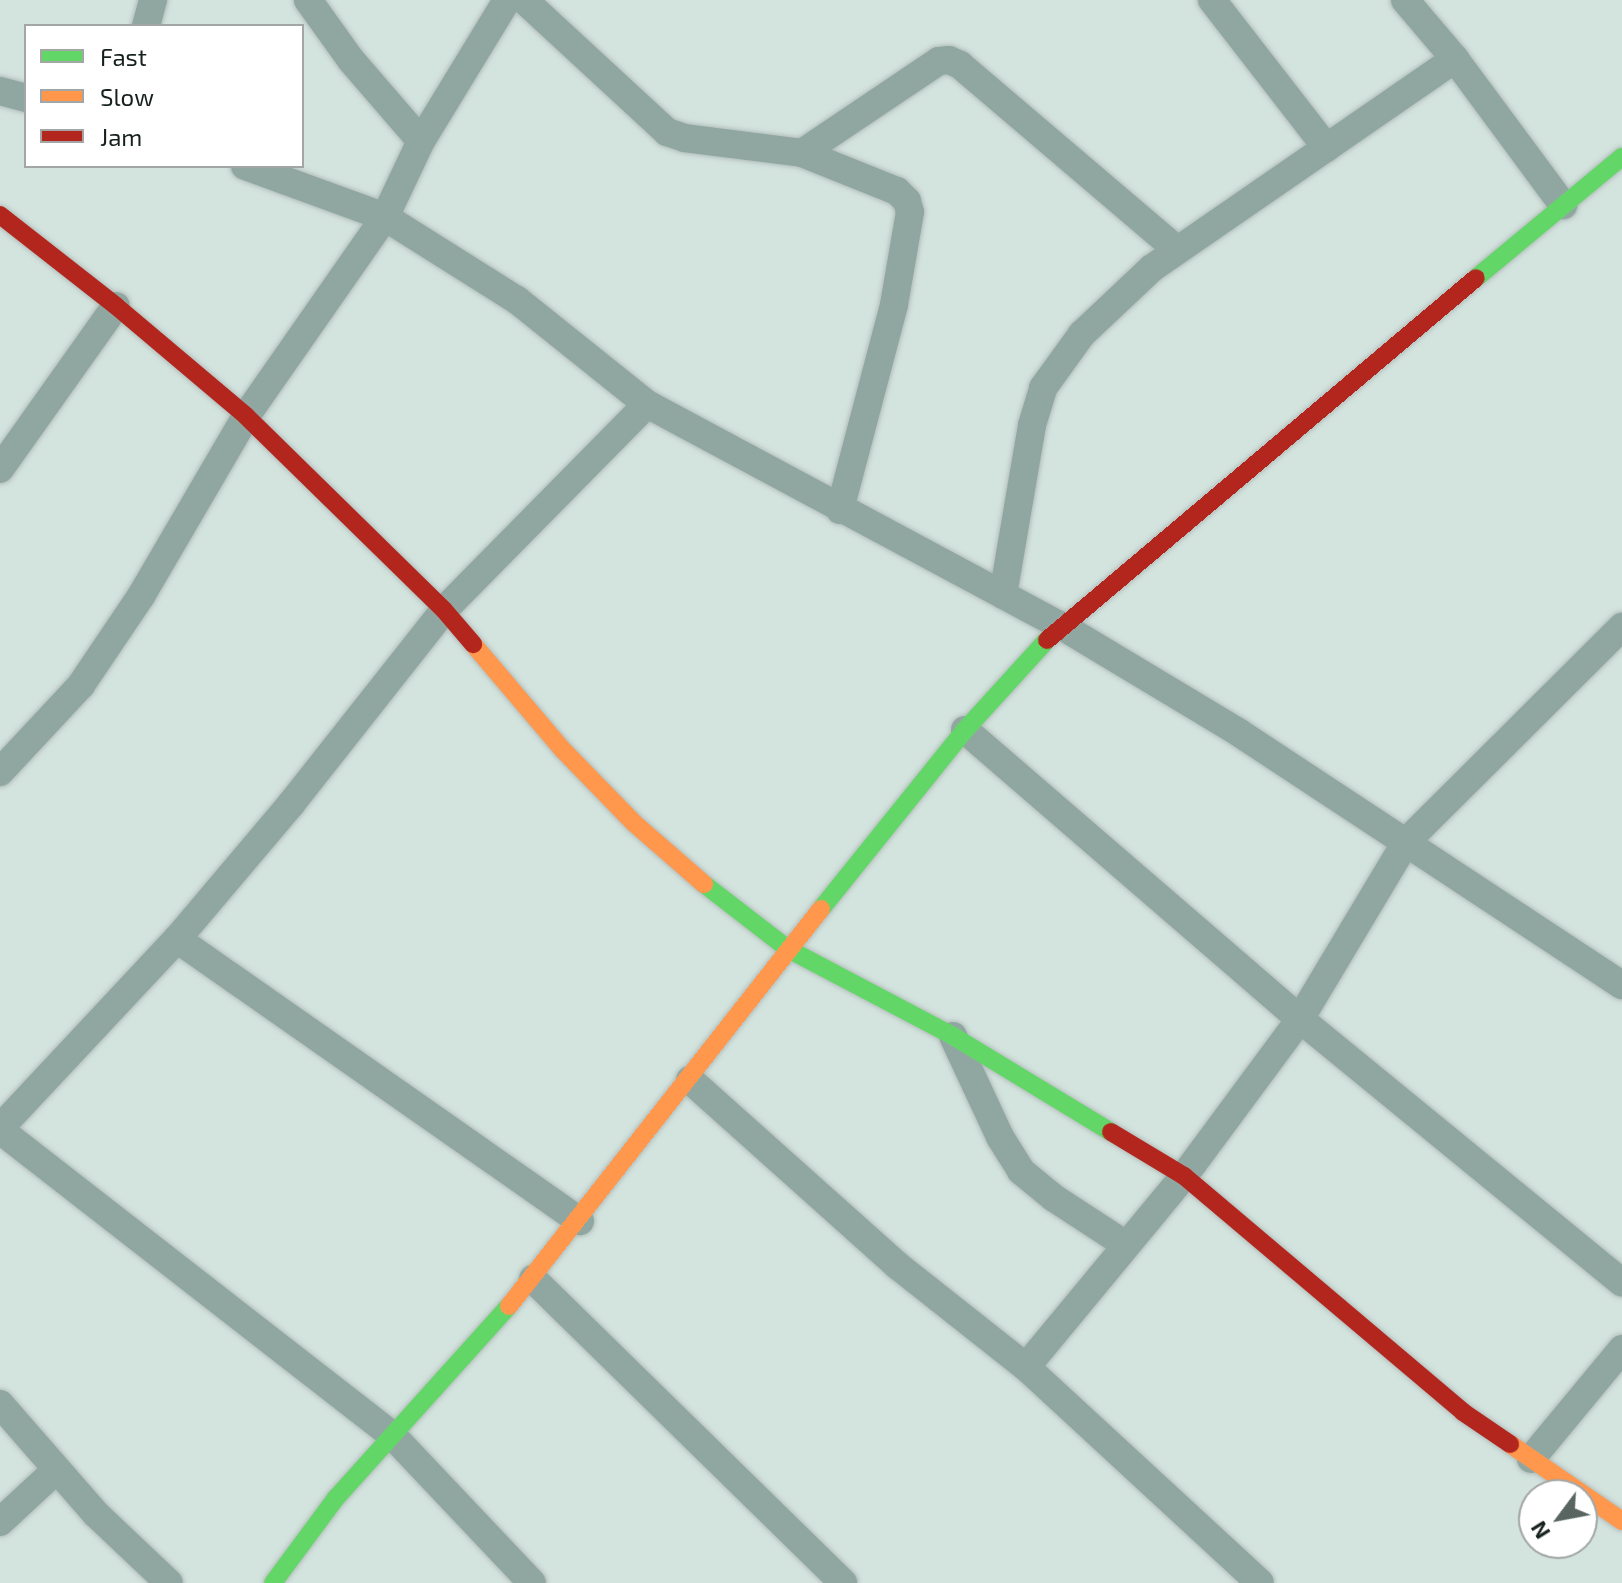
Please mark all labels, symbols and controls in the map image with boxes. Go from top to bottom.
legend [24,24,304,168]
text: Fast [100,42,147,71]
text: Slow [100,82,154,111]
text: Jam [100,122,142,151]
north arrow [1518,1479,1598,1559]
text: N [1524,1517,1555,1544]

